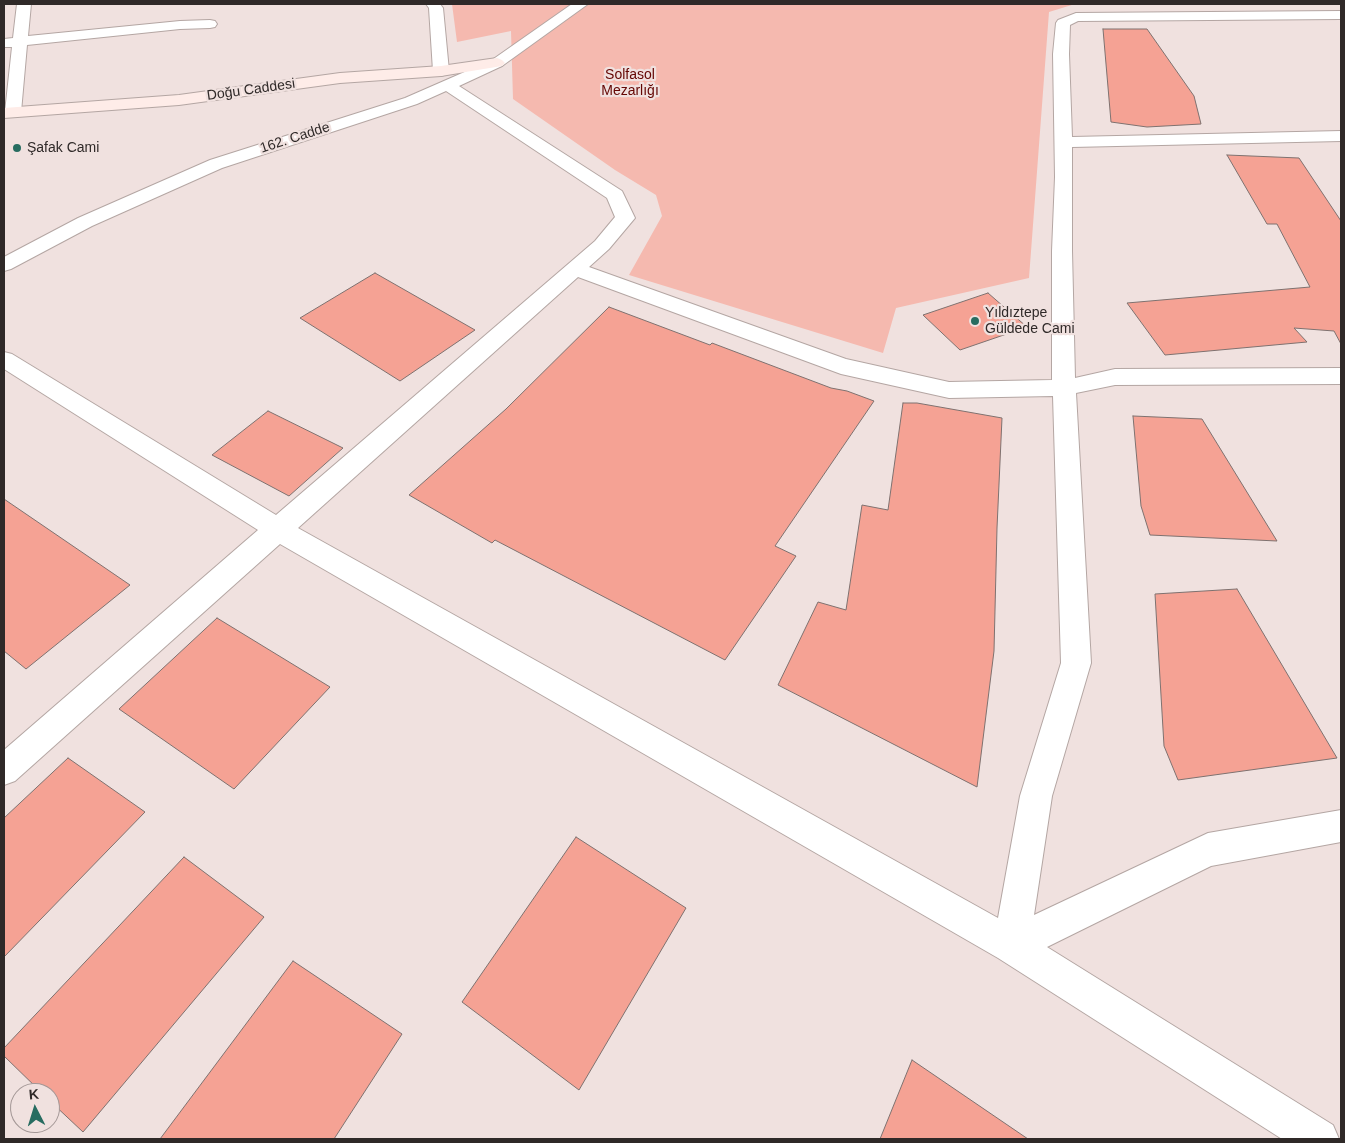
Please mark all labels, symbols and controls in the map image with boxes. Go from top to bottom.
park label: Solfasol Mezarlığı [601,67,659,100]
street label: Doğu Caddesi [206,76,296,104]
street label: 162. Cadde [258,119,332,157]
place label: Şafak Cami [27,140,99,156]
marker: Şafak Cami [11,142,23,154]
place label: Yıldıztepe Güldede Cami [985,305,1074,338]
marker: Yıldıztepe Güldede Cami [969,315,981,327]
north arrow [10,1083,60,1133]
text: K [28,1086,40,1102]

